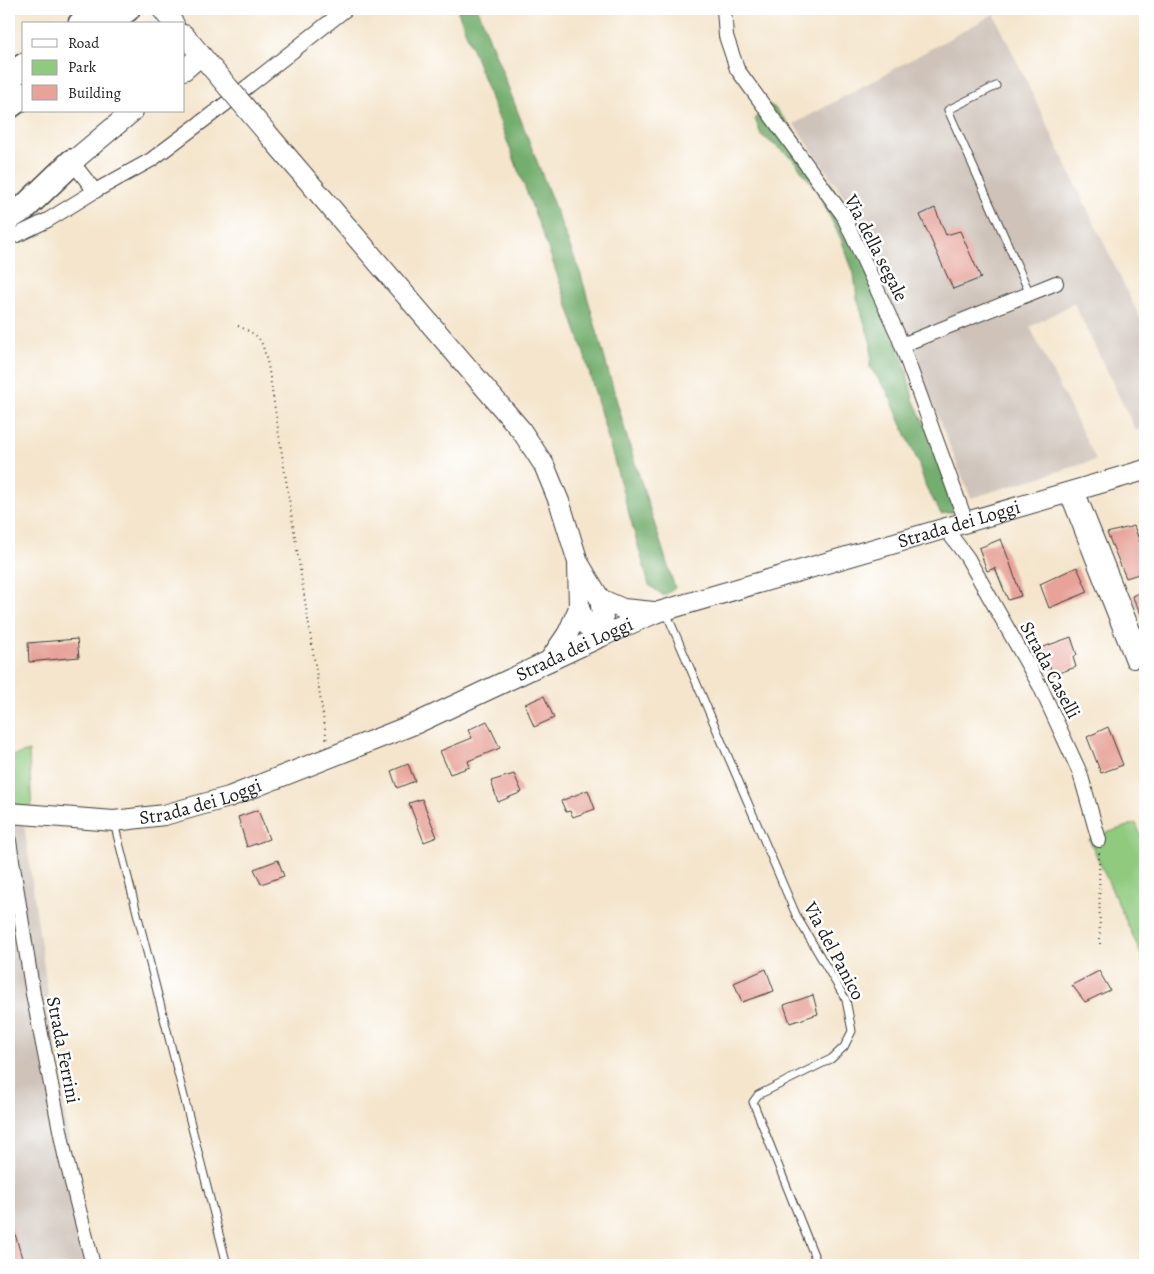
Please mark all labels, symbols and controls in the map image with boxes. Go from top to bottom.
legend [22,22,185,112]
text: Road [68,33,100,53]
text: Park [68,57,97,77]
text: Building [68,83,121,103]
street label: Via della segale [837,189,914,306]
street label: Strada dei Loggi [895,494,1023,554]
street label: Strada dei Loggi [512,611,637,688]
street label: Strada Caselli [1013,617,1087,723]
street label: Strada dei Loggi [138,772,266,831]
street label: Via del Panico [797,896,871,1005]
street label: Strada Ferrini [40,994,86,1106]

